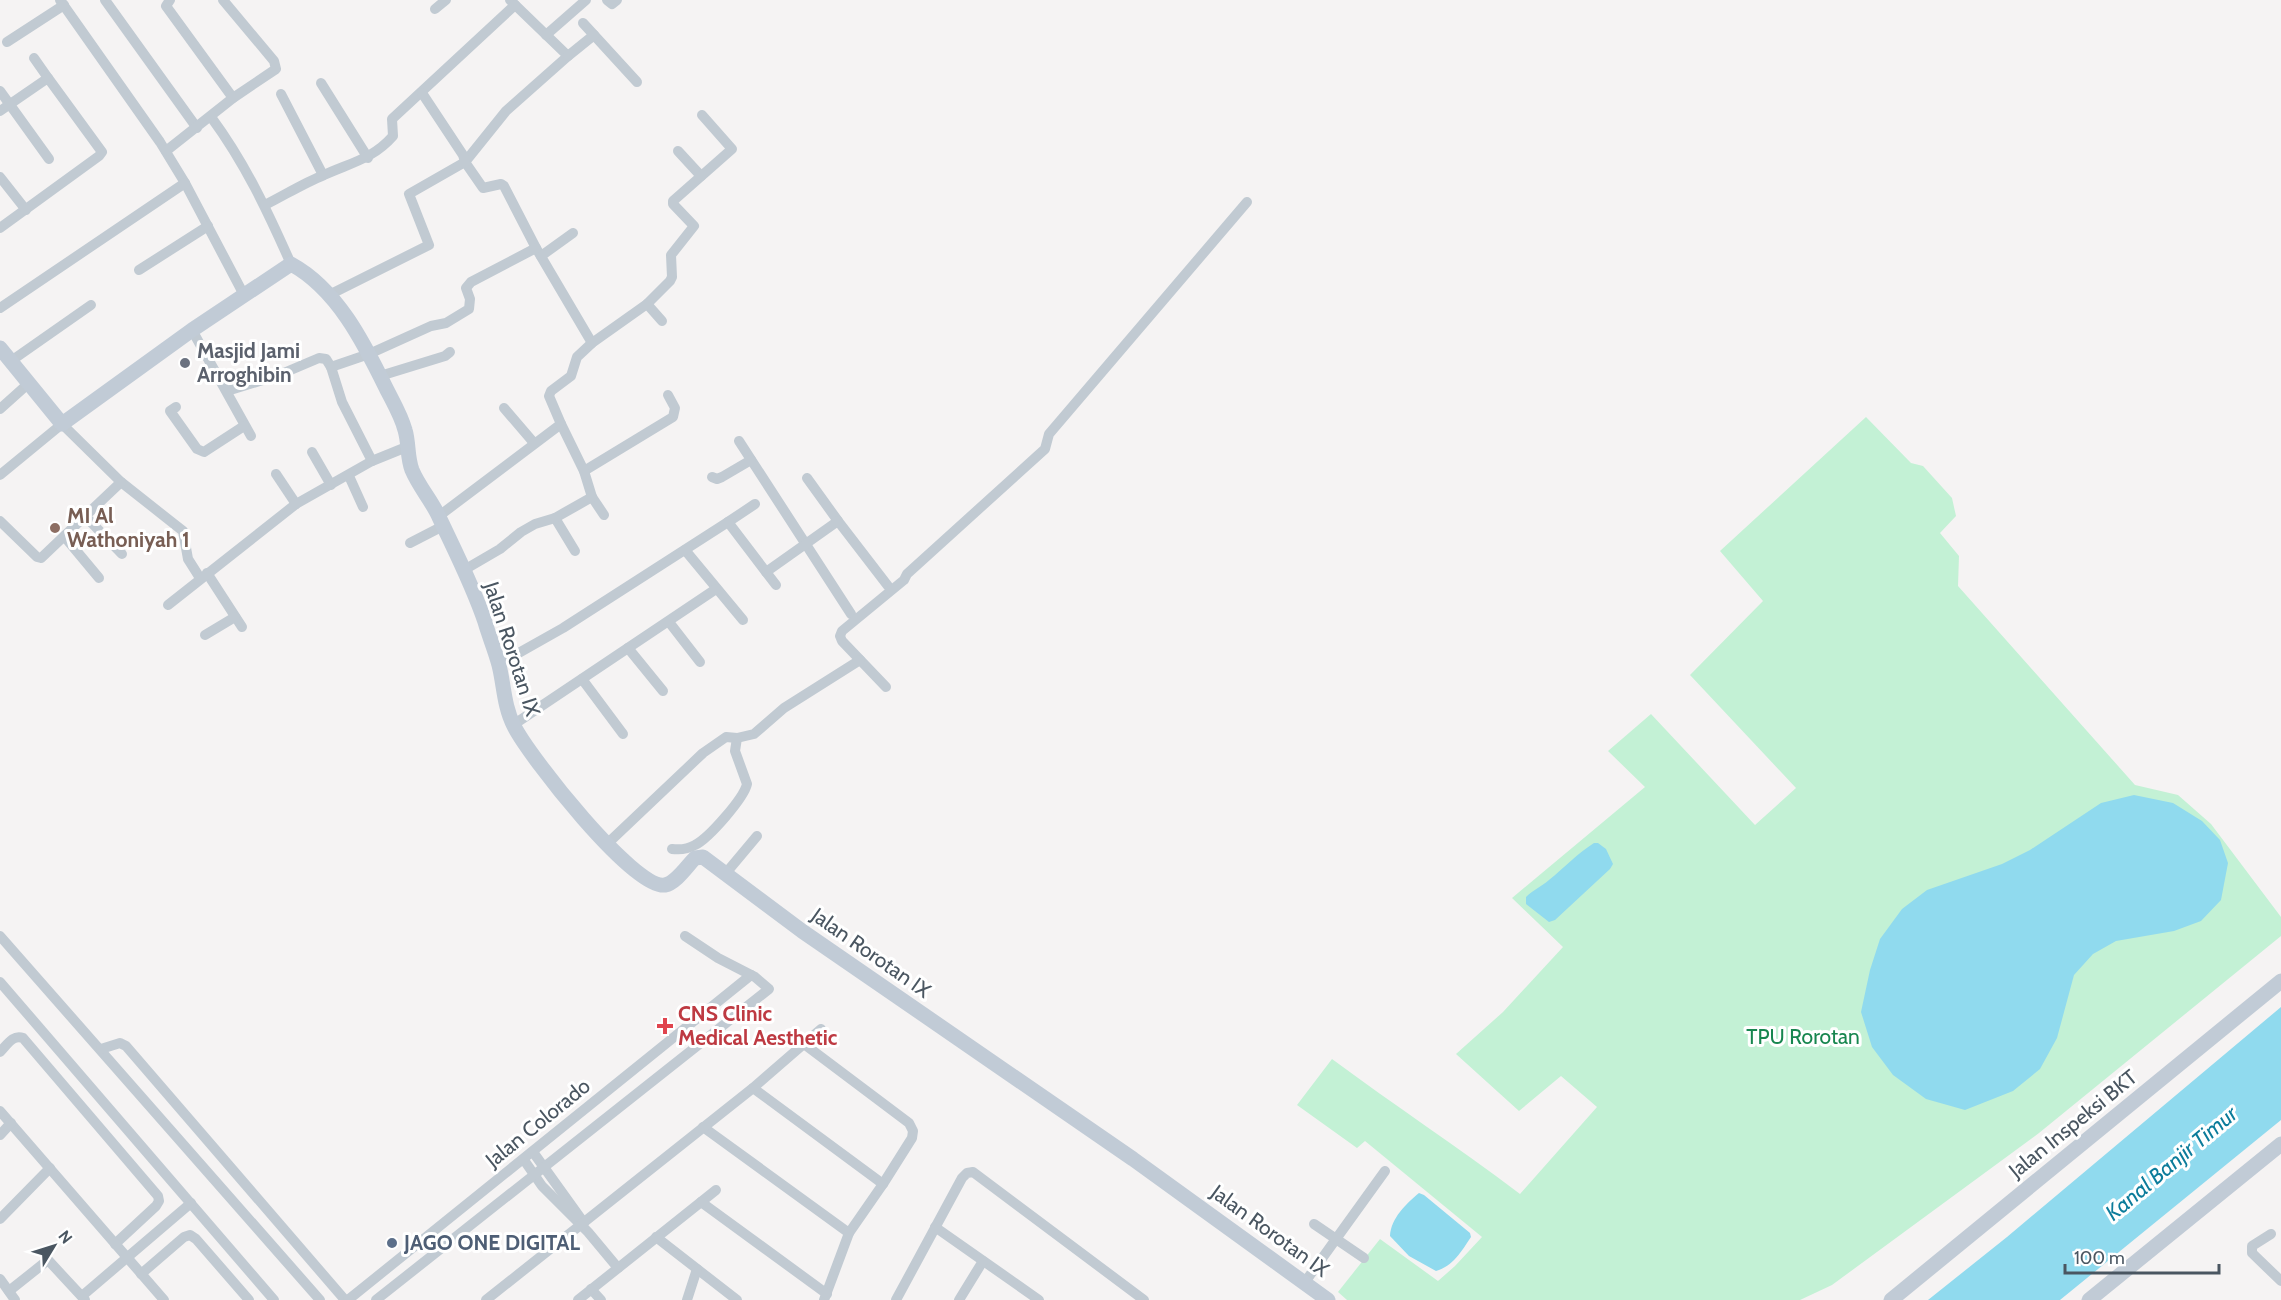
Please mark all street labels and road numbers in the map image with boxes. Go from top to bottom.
street label: Jalan Rorotan IX [479,578,546,720]
street label: Jalan Rorotan IX [806,902,936,1003]
street label: Jalan Inspeksi BKT [2003,1064,2142,1184]
street label: Jalan Colorado [480,1073,595,1173]
street label: Jalan Rorotan IX [1206,1179,1335,1282]

